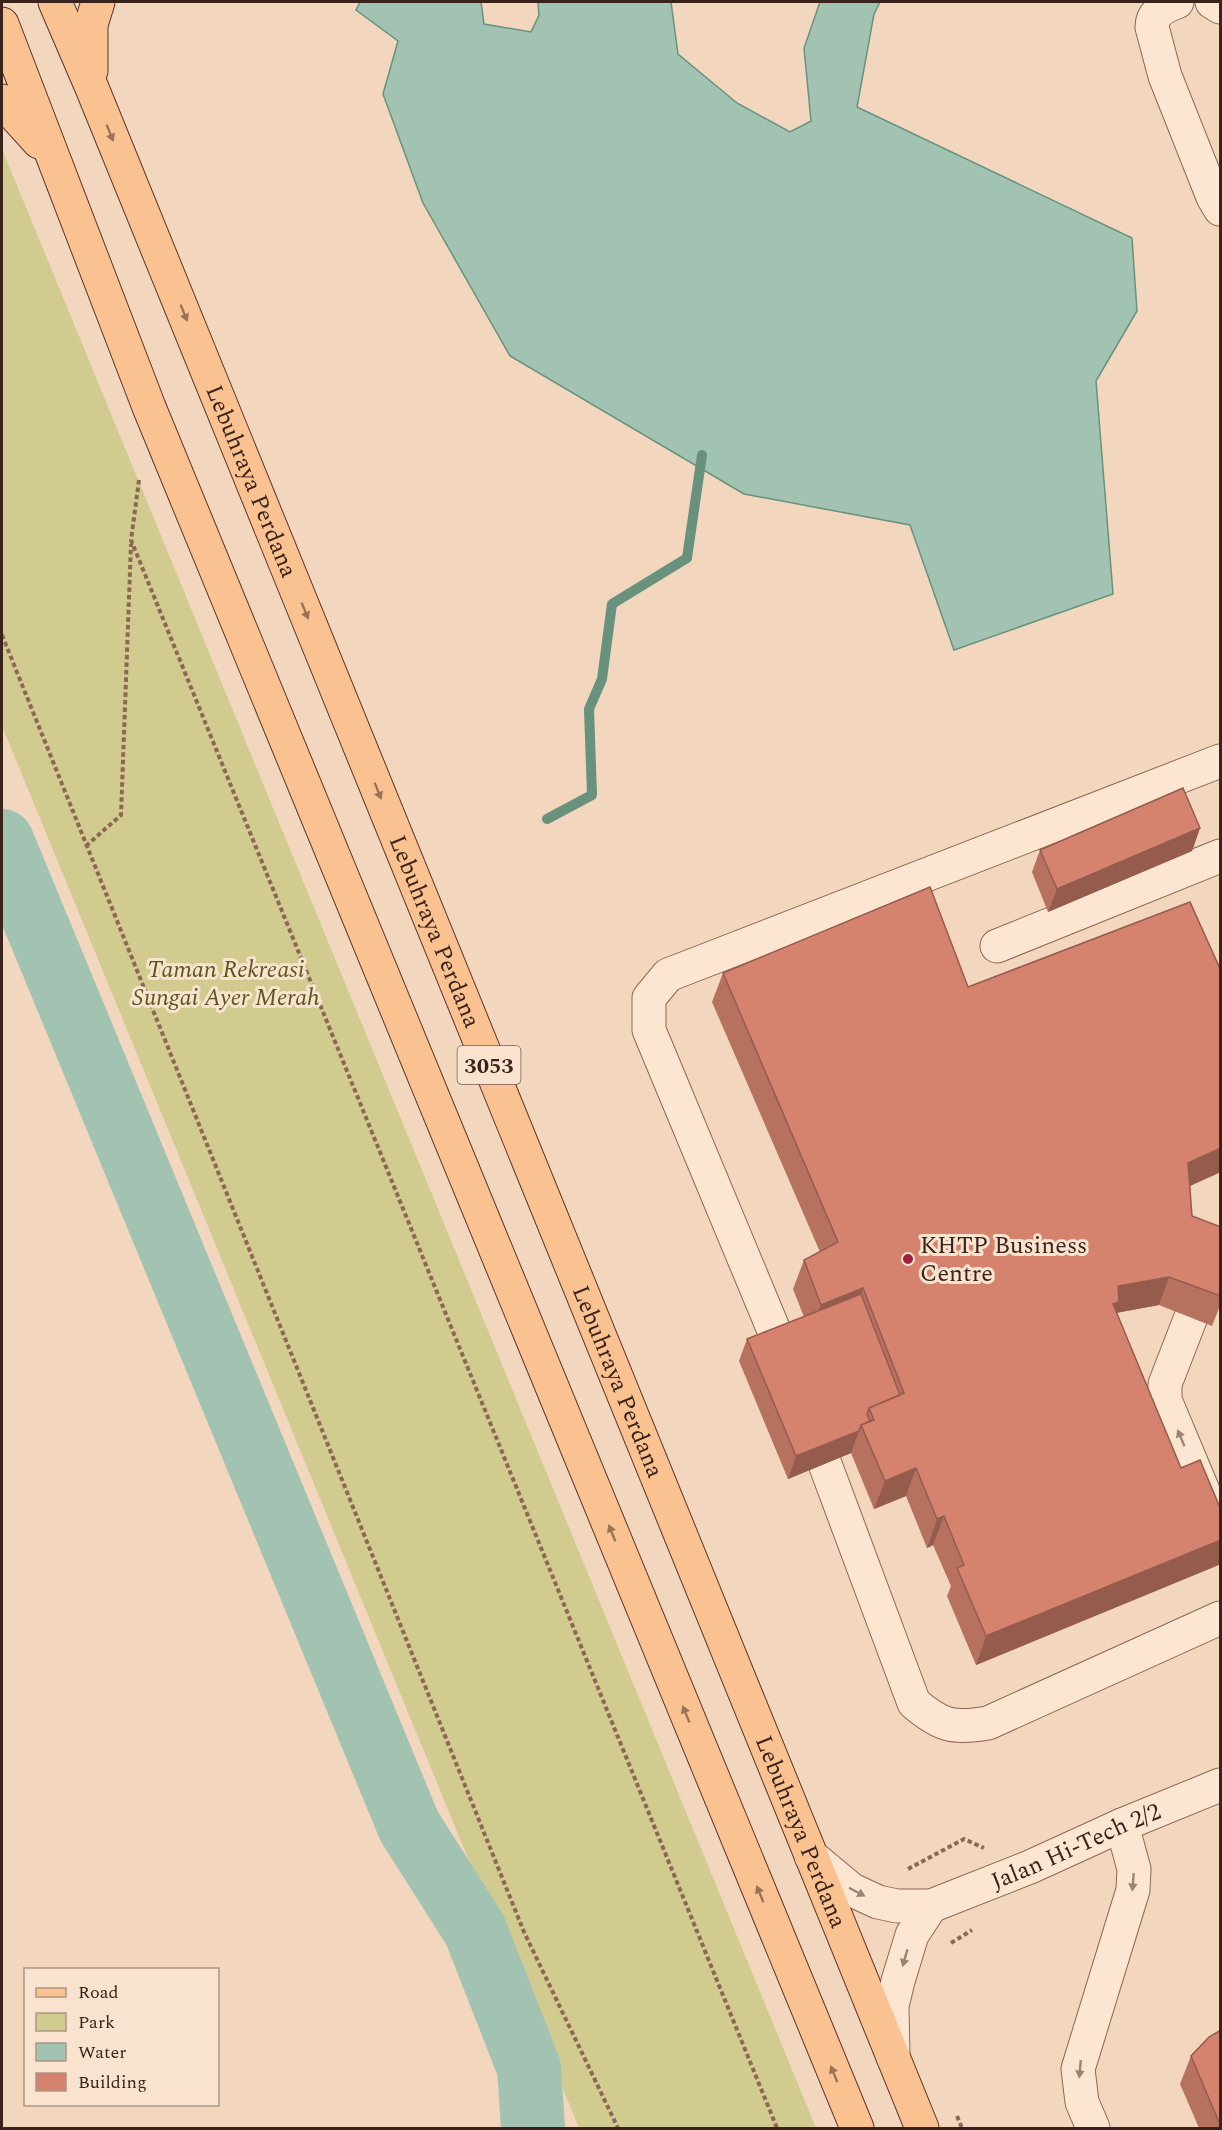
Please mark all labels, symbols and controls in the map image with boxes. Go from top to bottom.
one-way arrow [106,124,115,142]
one-way arrow [179,305,189,323]
street label: Lebuhraya Perdana [196,380,306,583]
one-way arrow [300,602,310,620]
one-way arrow [373,783,383,801]
street label: Lebuhraya Perdana [379,830,490,1034]
park label: Taman Rekreasi Sungai Ayer Merah [132,952,320,1016]
road number: 3053 [458,1046,520,1084]
place label: KHTP Business Centre [920,1228,1087,1292]
marker: KHTP Business Centre [901,1252,915,1266]
street label: Lebuhraya Perdana [562,1280,673,1484]
one-way arrow [1176,1429,1186,1447]
one-way arrow [607,1524,616,1542]
one-way arrow [681,1704,691,1722]
street label: Lebuhraya Perdana [745,1730,856,1934]
street label: Jalan Hi-Tech 2/2 [986,1794,1166,1900]
one-way arrow [1128,1872,1138,1891]
one-way arrow [755,1885,764,1903]
one-way arrow [849,1887,866,1897]
one-way arrow [900,1949,909,1967]
legend [24,1968,219,2106]
text: Road [78,1979,119,2006]
text: Park [78,2009,115,2036]
text: Water [78,2039,126,2066]
one-way arrow [1075,2059,1085,2078]
one-way arrow [829,2065,839,2083]
text: Building [78,2069,147,2096]

